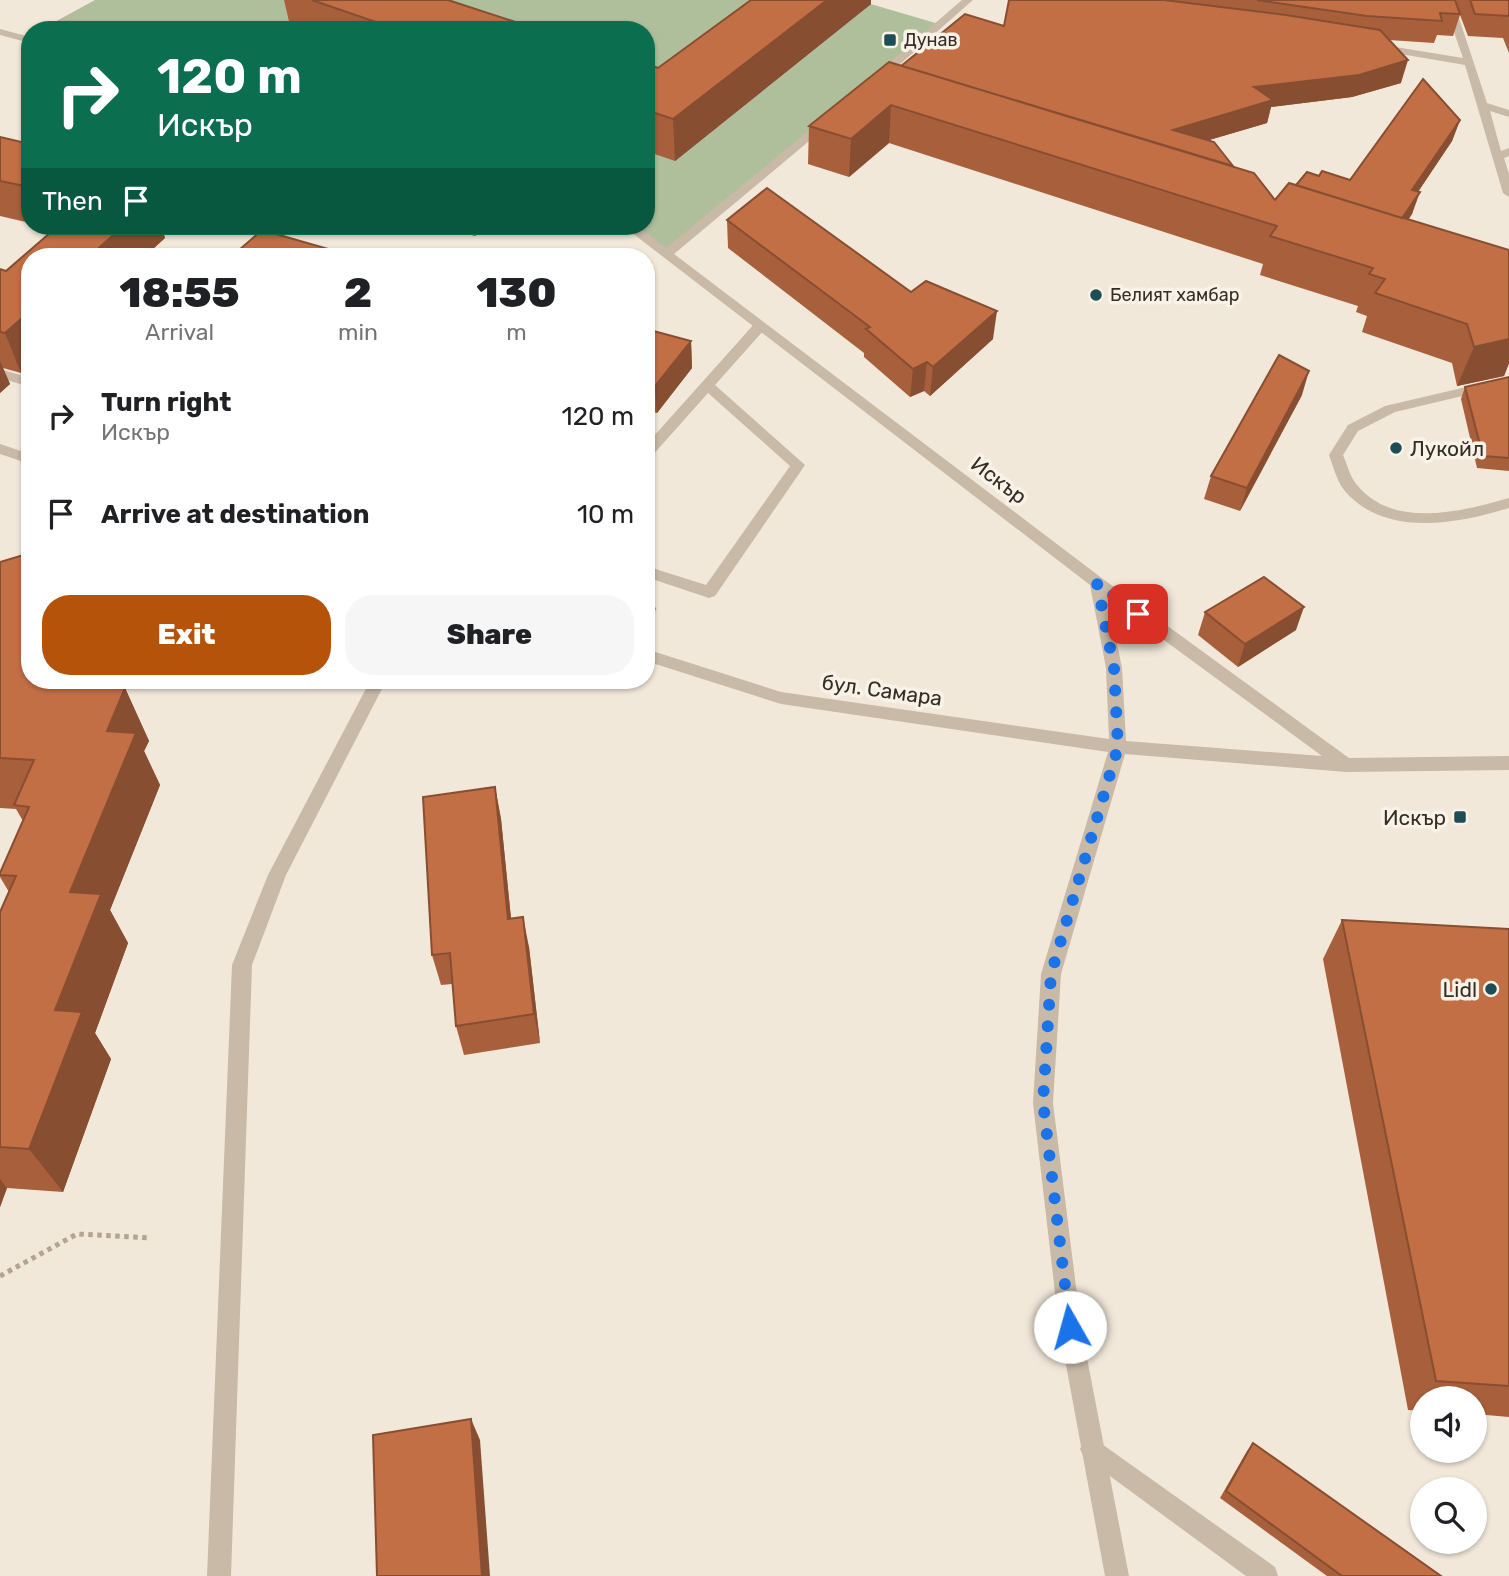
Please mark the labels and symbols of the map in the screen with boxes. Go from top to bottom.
place label: Дунав [904,29,958,51]
marker: Дунав [882,32,898,48]
place label: Белият хамбар [1110,284,1239,306]
marker: Белият хамбар [1088,287,1104,303]
place label: Лукойл [1410,436,1484,461]
marker: Лукойл [1388,440,1404,456]
street label: Искър [966,451,1032,509]
pin [1108,584,1168,644]
street label: бул. Самара [820,669,944,711]
place label: Искър [1383,805,1446,830]
marker: Искър [1452,809,1468,825]
place label: Lidl [1442,977,1477,1002]
marker: Lidl [1483,981,1499,997]
position arrow [1033,1290,1107,1364]

